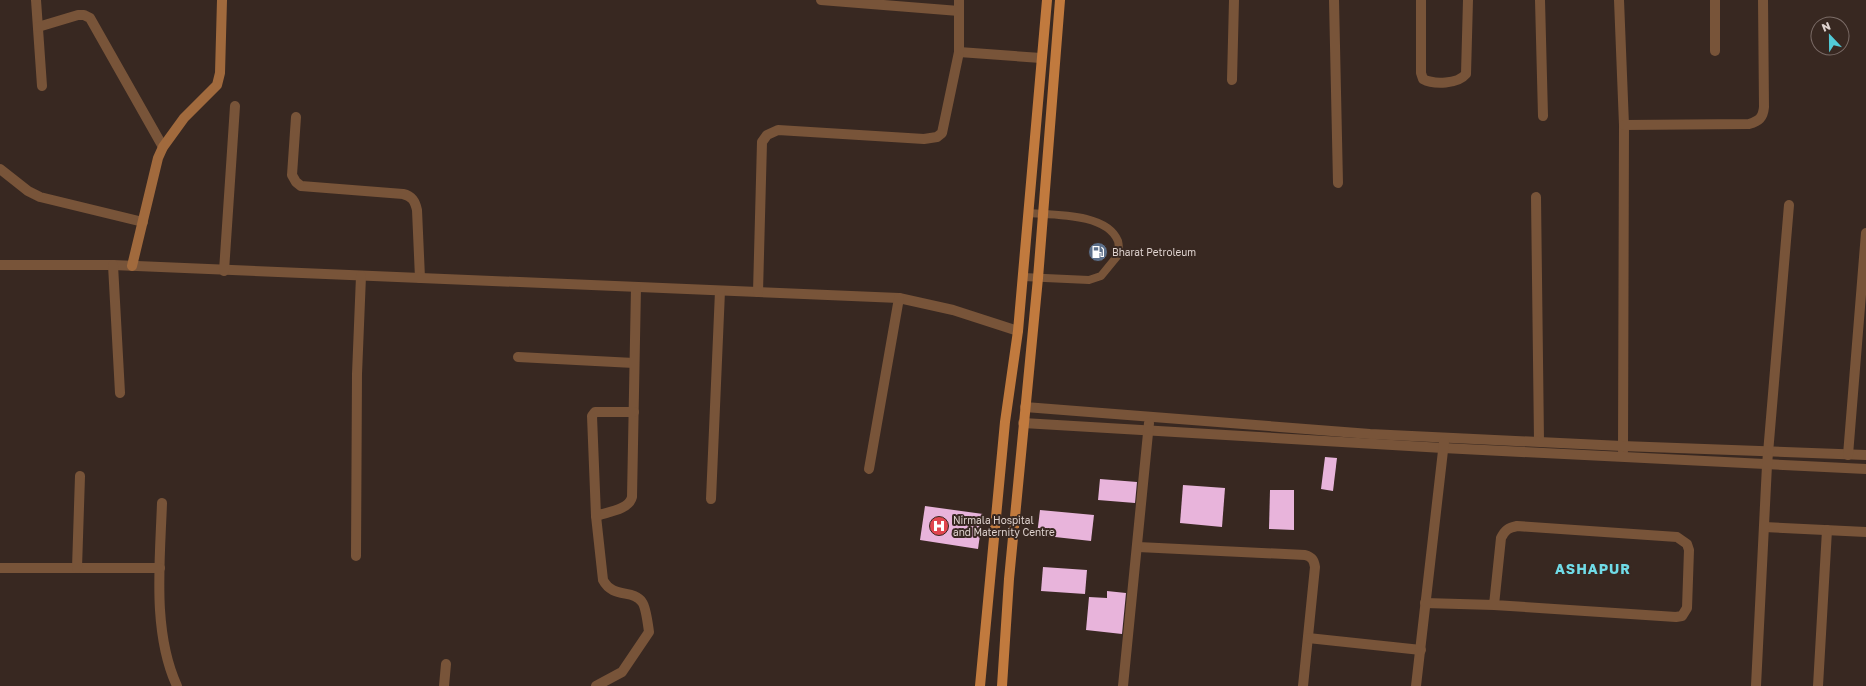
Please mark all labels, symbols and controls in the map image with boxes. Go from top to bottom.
north arrow [1810,16,1850,56]
text: N [1820,19,1832,34]
fuel station icon: Bharat Petroleum [1087,241,1109,263]
place label: Bharat Petroleum [1112,246,1196,258]
place label: Nirmala Hospital and Maternity Centre [953,514,1055,538]
hospital icon: Nirmala Hospital and Maternity Centre [928,515,950,537]
district label: ASHAPUR [1555,560,1631,577]

